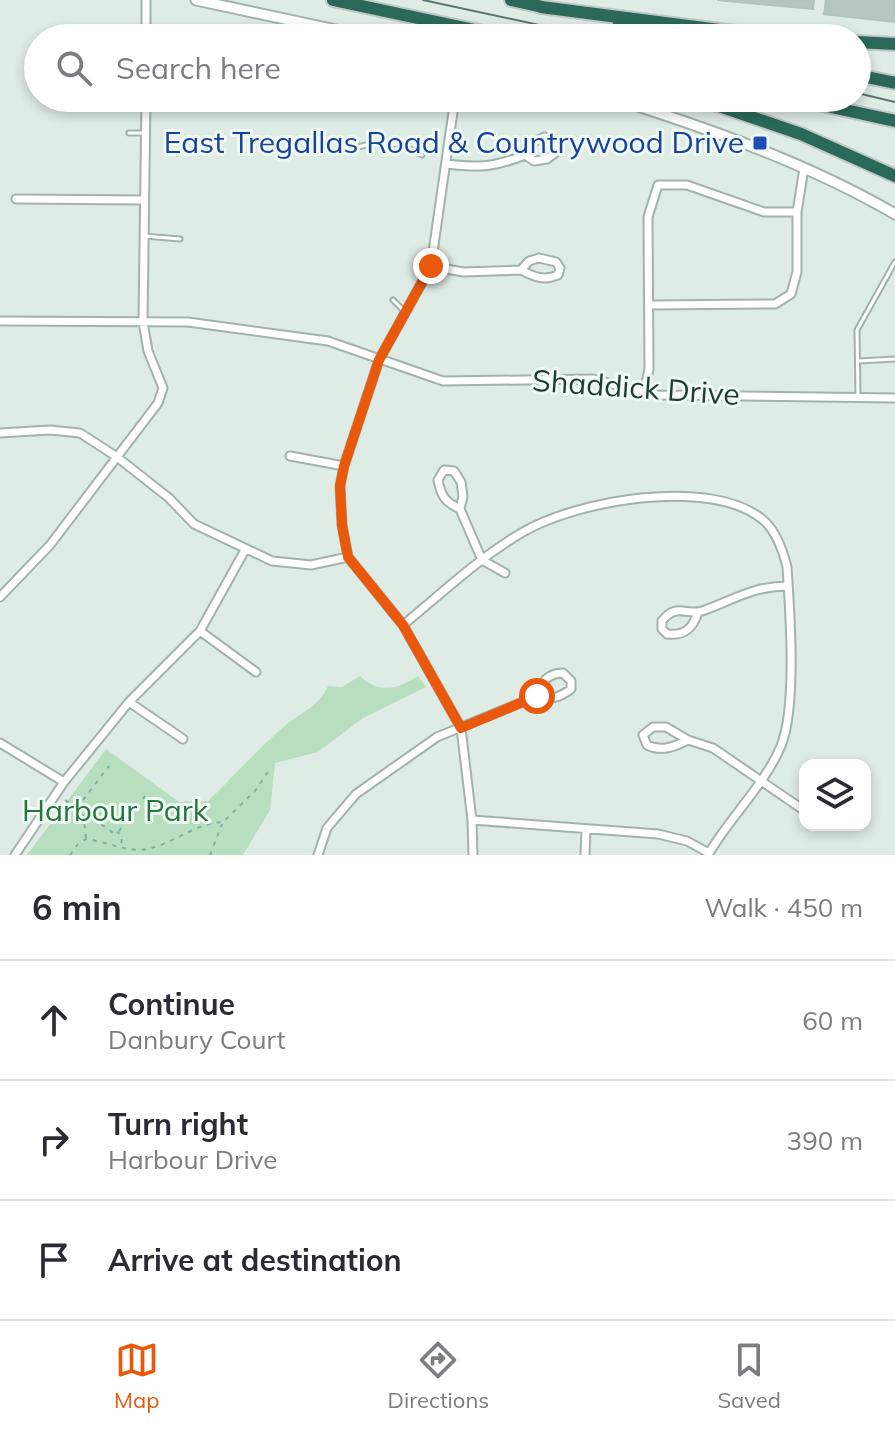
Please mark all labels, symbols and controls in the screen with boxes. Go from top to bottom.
search box [24,24,871,112]
icon: search [52,46,96,90]
text: Search here [116,49,281,87]
place label: East Tregallas Road & Countrywood Drive [164,123,744,161]
marker: East Tregallas Road & Countrywood Drive [751,134,769,152]
route end [413,248,449,284]
street label: Shaddick Drive [531,361,741,413]
route start [519,678,555,714]
map controls [799,759,871,831]
button: layers [799,759,871,831]
park label: Harbour Park [22,791,209,829]
text: 6 min [32,886,122,929]
text: Walk · 450 m [704,891,863,924]
text: Continue [108,985,235,1023]
icon: ahead [32,998,76,1042]
text: 60 m [802,1004,863,1037]
text: Danbury Court [108,1023,286,1056]
text: Turn right [108,1105,248,1143]
icon: right [32,1118,76,1162]
text: 390 m [787,1124,863,1157]
text: Harbour Drive [108,1143,277,1176]
icon: arrive [32,1238,76,1282]
text: Arrive at destination [108,1241,402,1279]
tab: Map [114,1338,159,1414]
tab: Directions [388,1338,489,1414]
tab: Saved [717,1338,781,1414]

